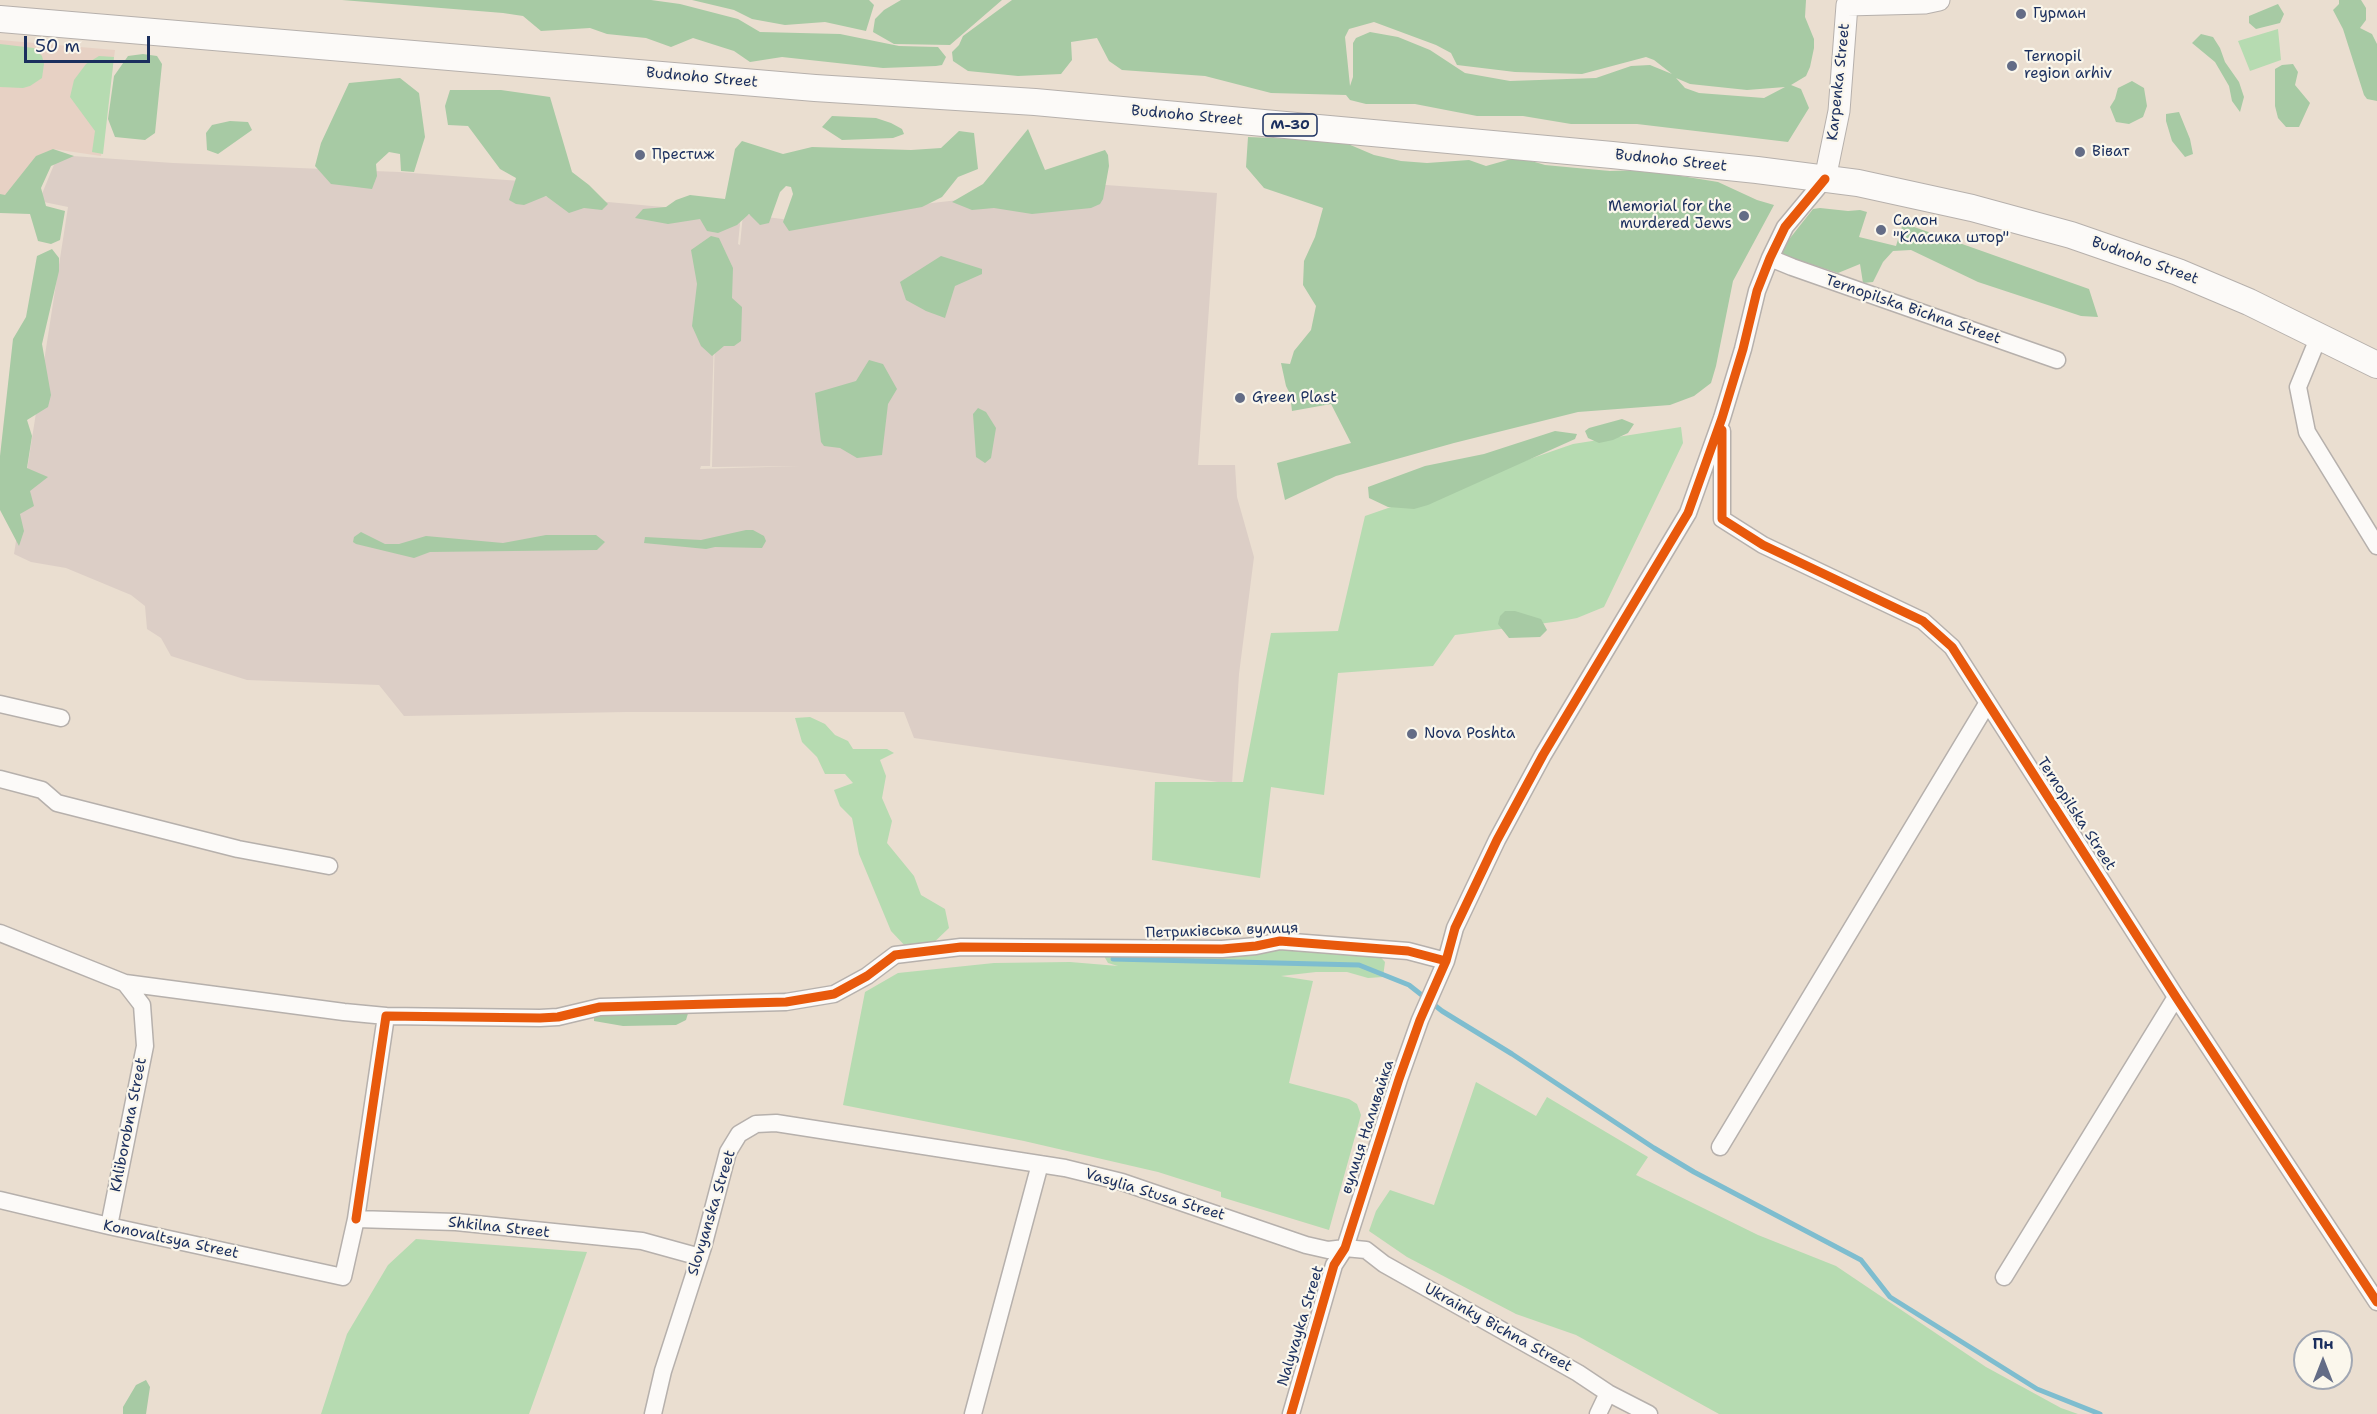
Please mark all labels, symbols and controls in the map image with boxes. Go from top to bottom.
place label: Гурман [2033,5,2086,23]
marker: Гурман [2014,7,2028,21]
street label: Karpenka Street [1824,22,1854,142]
scale bar [27,24,153,62]
text: 50 m [35,34,80,58]
place label: Ternopil region arhiv [2024,48,2112,83]
marker: Ternopil region arhiv [2005,59,2019,73]
street label: Budnoho Street [645,64,759,92]
street label: Budnoho Street [1130,102,1244,130]
road number: М-30 [1263,114,1317,136]
place label: Віват [2092,143,2129,161]
marker: Віват [2073,145,2087,159]
place label: Престиж [652,146,714,164]
street label: Budnoho Street [1614,146,1728,176]
marker: Престиж [633,148,647,162]
place label: Memorial for the murdered Jews [1608,198,1732,233]
marker: Memorial for the murdered Jews [1737,209,1751,223]
place label: Салон "Класика штор" [1893,212,2009,247]
marker: Салон "Класика штор" [1874,223,1888,237]
street label: Budnoho Street [2089,233,2201,289]
street label: Ternopilska Bichna Street [1823,271,2003,349]
place label: Green Plast [1252,389,1337,407]
marker: Green Plast [1233,391,1247,405]
place label: Nova Poshta [1424,725,1515,743]
marker: Nova Poshta [1405,727,1419,741]
street label: Ternopilska Street [2033,754,2119,874]
street label: Петриківська вулиця [1145,919,1299,943]
street label: Khliborobna Street [107,1056,151,1194]
street label: вулиця Наливайка [1338,1058,1398,1196]
street label: Slovyanska Street [684,1148,740,1278]
street label: Vasylia Stusa Street [1083,1165,1227,1225]
street label: Shkilna Street [447,1214,551,1242]
street label: Konovaltsya Street [102,1217,240,1263]
street label: Nalyvayka Street [1274,1263,1328,1389]
street label: Ukrainky Bichna Street [1421,1280,1575,1376]
north arrow [2293,1330,2353,1390]
text: Пн [2312,1333,2334,1354]

